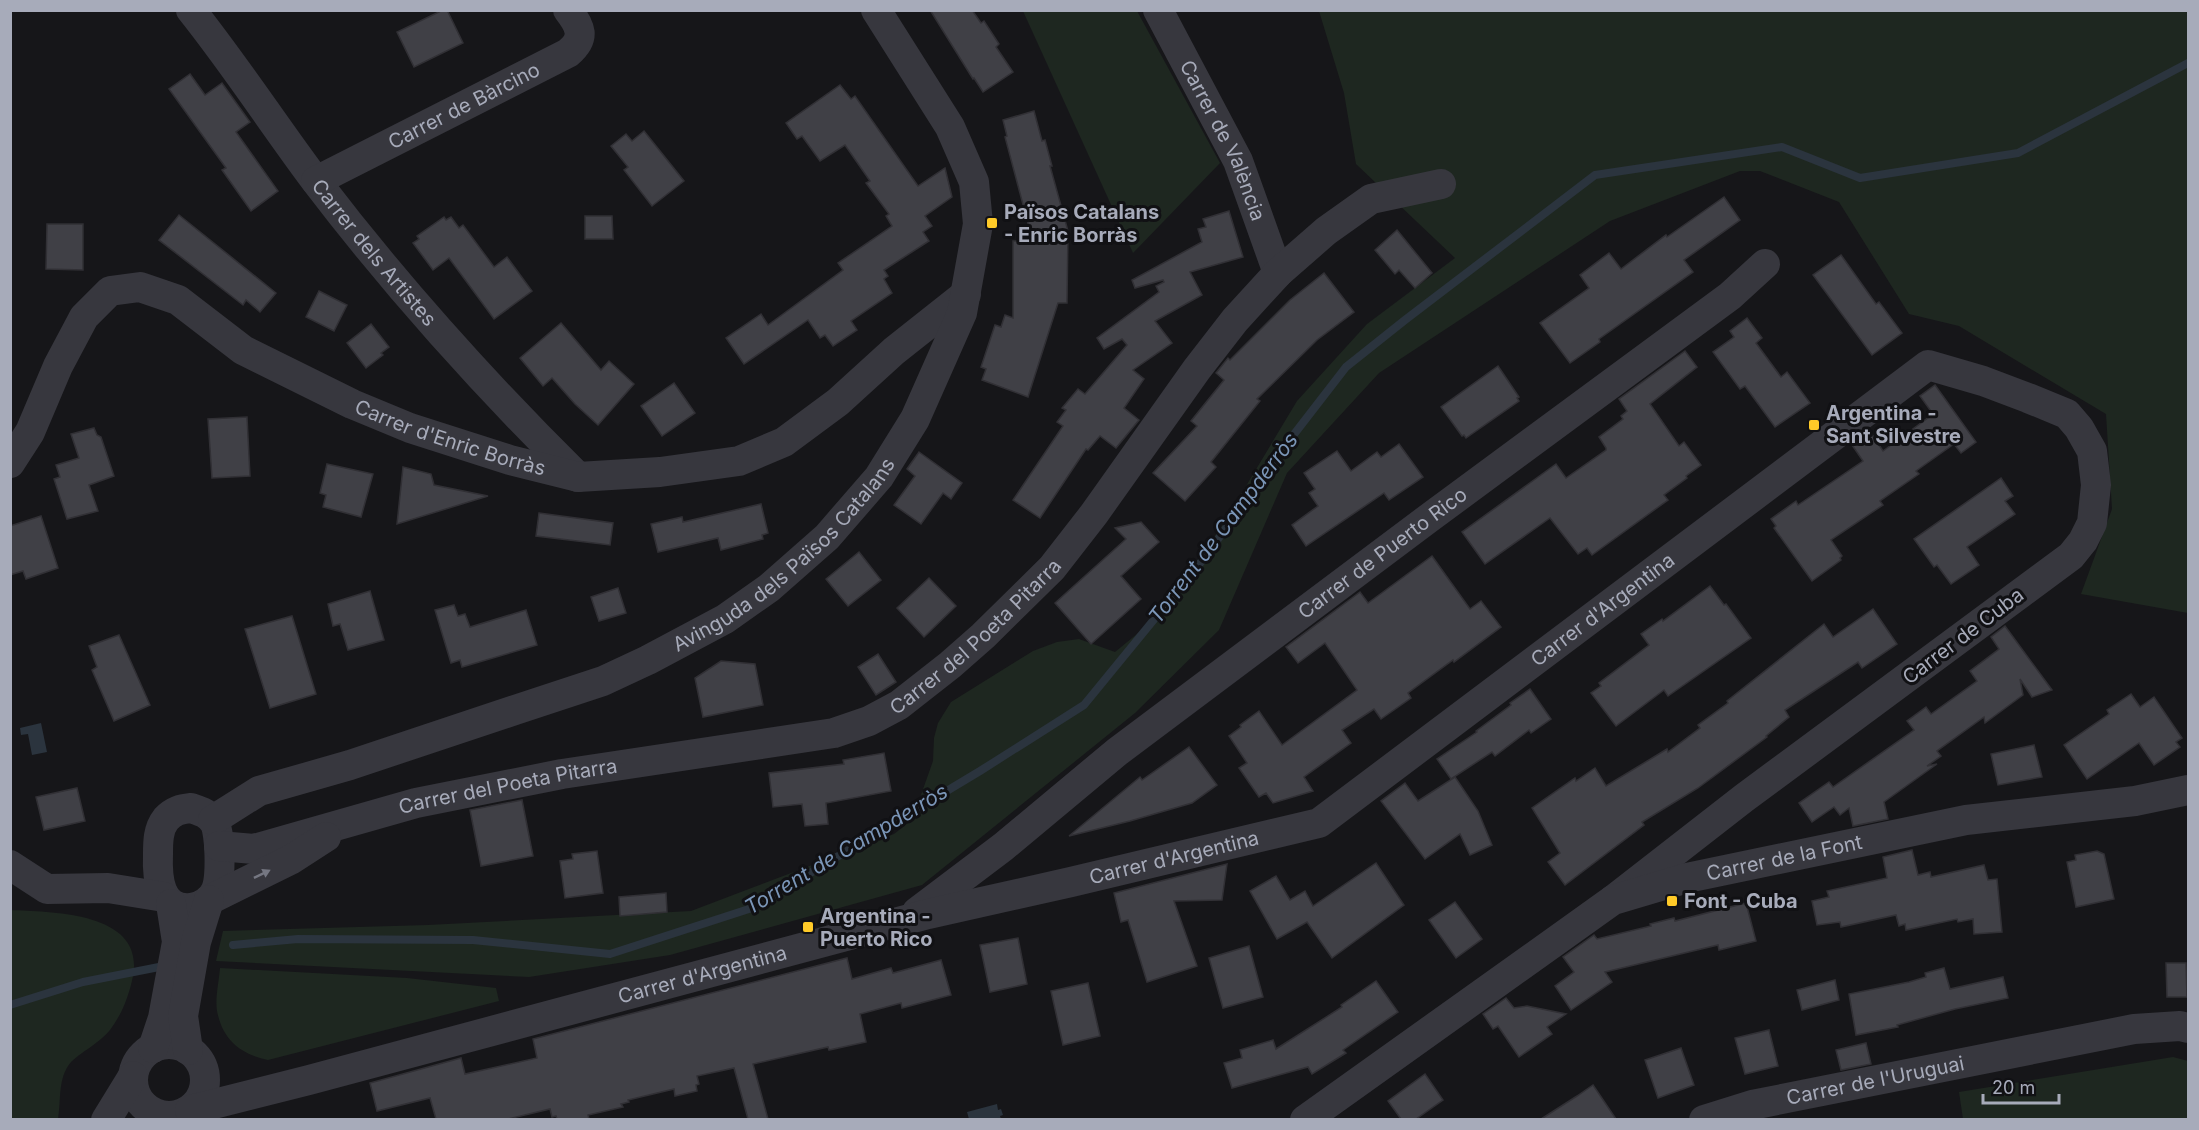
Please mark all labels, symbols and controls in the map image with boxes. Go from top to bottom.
street label: Carrer de València [1175,56,1270,224]
street label: Carrer de Bàrcino [384,57,544,154]
street label: Carrer dels Artistes [307,174,441,331]
place label: Països Catalans - Enric Borràs [1004,200,1159,247]
marker: Països Catalans - Enric Borràs [985,216,999,230]
street label: Carrer d'Enric Borràs [351,395,548,480]
place label: Argentina - Sant Silvestre [1826,401,1961,448]
marker: Argentina - Sant Silvestre [1807,418,1821,432]
water label: Torrent de Campderròs [1143,428,1303,628]
street label: Avinguda dels Països Catalans [668,453,900,657]
street label: Carrer de Puerto Rico [1293,482,1472,624]
street label: Carrer d'Argentina [1526,548,1679,671]
street label: Carrer del Poeta Pitarra [886,554,1066,720]
street label: Carrer de Cuba [1898,583,2028,689]
street label: Carrer del Poeta Pitarra [396,754,619,819]
water label: Torrent de Campderròs [740,778,952,920]
street label: Carrer d'Argentina [1087,826,1261,889]
street label: Carrer de la Font [1704,830,1865,886]
one-way arrow [253,869,270,878]
place label: Font - Cuba [1684,889,1798,913]
marker: Font - Cuba [1665,894,1679,908]
place label: Argentina - Puerto Rico [820,904,933,951]
marker: Argentina - Puerto Rico [801,920,815,934]
street label: Carrer d'Argentina [615,940,789,1009]
street label: Carrer de l'Uruguai [1784,1051,1966,1110]
scale bar [1983,1067,2060,1105]
text: 20 m [1992,1077,2035,1098]

